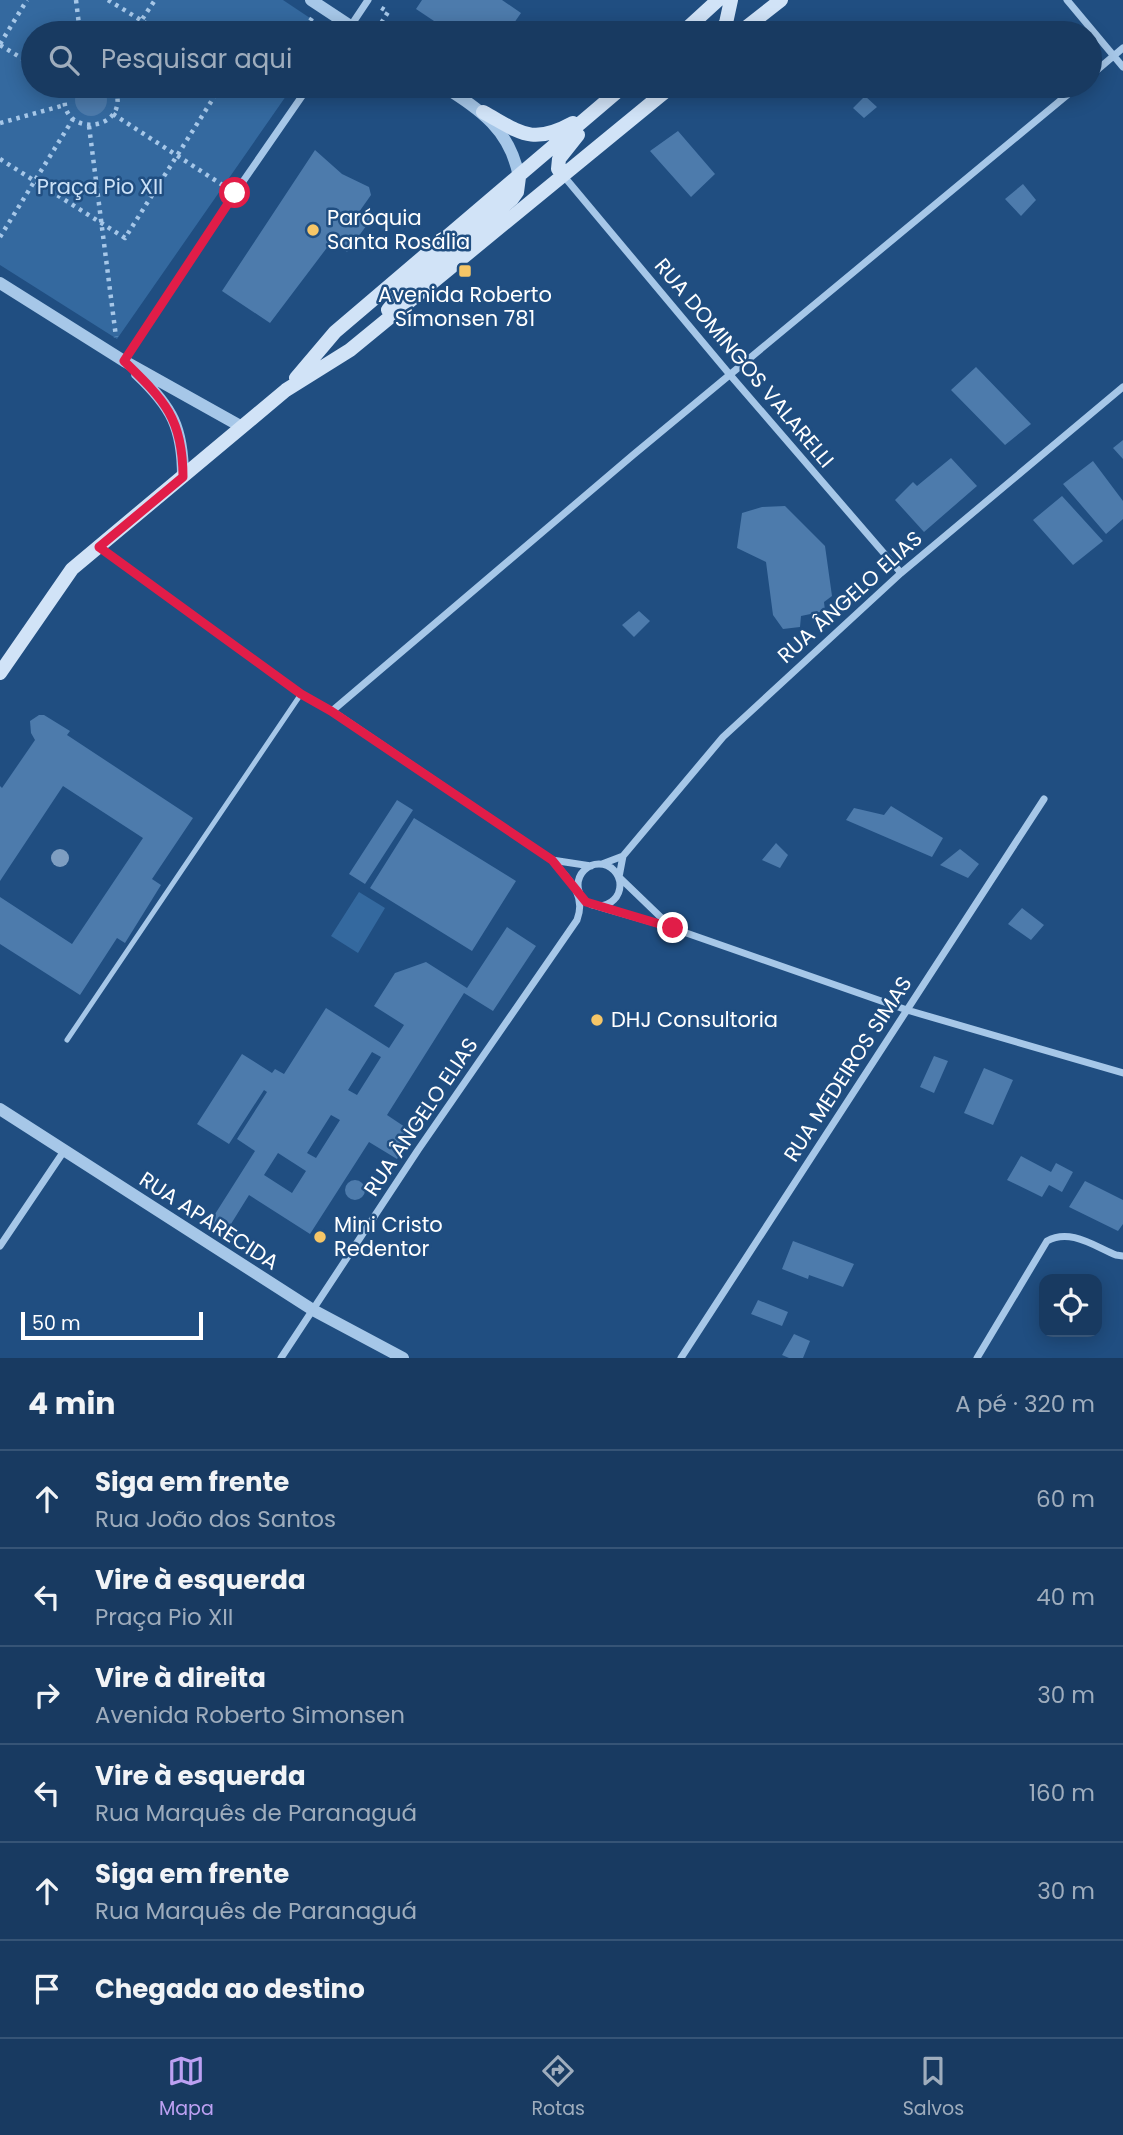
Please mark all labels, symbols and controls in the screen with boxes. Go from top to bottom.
search box [21,21,1102,98]
icon: search [45,41,83,79]
text: Pesquisar aqui [101,41,292,77]
park label: Praça Pio XII [37,172,163,201]
route start [219,177,250,208]
place label: Paróquia Santa Rosália [327,203,470,256]
marker: Paróquia Santa Rosália [305,222,321,238]
street label: RUA DOMINGOS VALARELLI [648,252,841,474]
marker: Avenida Roberto Símonsen 781 [457,263,473,279]
place label: Avenida Roberto Símonsen 781 [378,280,552,333]
street label: RUA ÂNGELO ELIAS [771,524,928,669]
route end [657,912,688,943]
street label: RUA MEDEIROS SIMAS [777,970,918,1167]
place label: DHJ Consultoria [611,1005,778,1034]
marker: DHJ Consultoria [589,1012,605,1028]
street label: RUA ÂNGELO ELIAS [357,1032,484,1202]
street label: RUA APARECIDA [134,1165,285,1277]
place label: Mini Cristo Redentor [334,1210,443,1263]
marker: Mini Cristo Redentor [312,1229,328,1245]
map controls [1039,1274,1102,1337]
button: locate [1039,1274,1102,1337]
scale bar [21,1309,203,1341]
text: 50 m [32,1310,81,1337]
text: 4 min [28,1382,116,1425]
text: A pé · 320 m [955,1388,1095,1420]
text: Siga em frente [95,1464,289,1500]
icon: ahead [28,1480,66,1518]
text: 60 m [1036,1483,1095,1515]
text: Rua João dos Santos [95,1503,336,1535]
text: Vire à esquerda [95,1562,306,1598]
icon: left [28,1578,66,1616]
text: 40 m [1036,1581,1095,1613]
text: Praça Pio XII [95,1601,234,1633]
text: Vire à direita [95,1660,266,1696]
icon: right [28,1676,66,1714]
text: 30 m [1037,1679,1095,1711]
text: Avenida Roberto Simonsen [95,1699,405,1731]
text: Vire à esquerda [95,1758,306,1794]
icon: left [28,1774,66,1812]
text: 160 m [1029,1777,1095,1809]
text: Rua Marquês de Paranaguá [95,1797,417,1829]
text: Siga em frente [95,1856,289,1892]
icon: ahead [28,1872,66,1910]
text: 30 m [1037,1875,1095,1907]
text: Rua Marquês de Paranaguá [95,1895,417,1927]
icon: arrive [28,1970,66,2008]
text: Chegada ao destino [95,1971,365,2007]
tab: Mapa [159,2052,214,2123]
tab: Rotas [532,2052,585,2123]
tab: Salvos [903,2052,964,2123]

